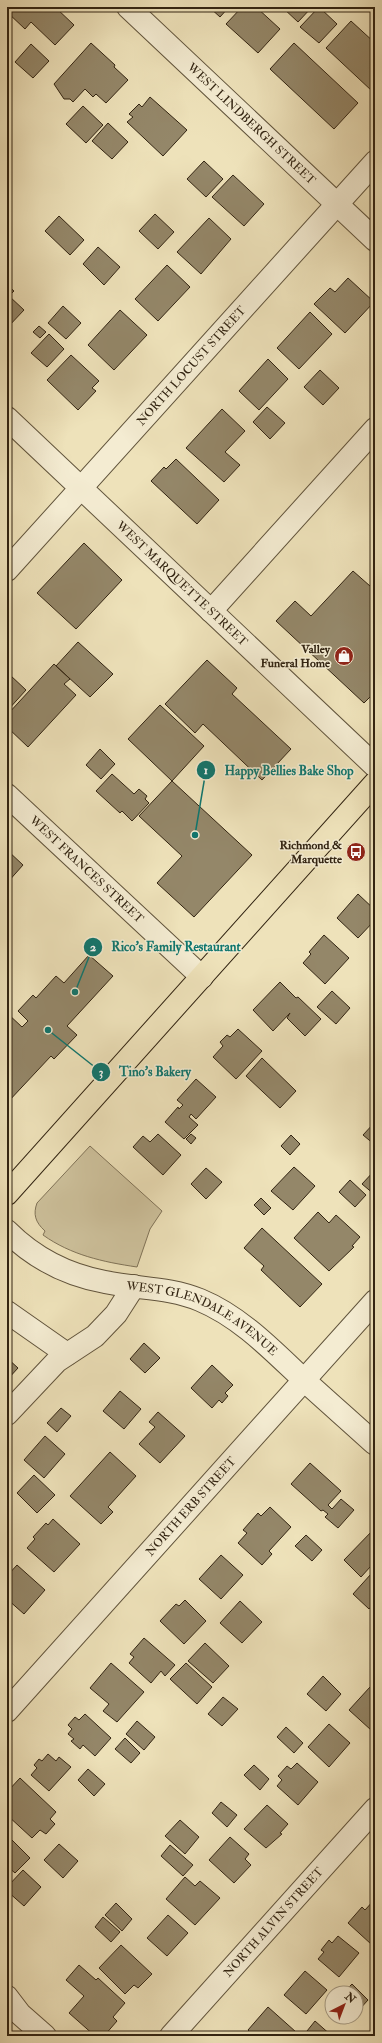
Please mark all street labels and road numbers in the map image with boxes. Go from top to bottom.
street label: WEST LINDBERGH STREET [183,59,319,188]
street label: NORTH LOCUST STREET [134,303,249,429]
street label: WEST MARQUETTE STREET [112,518,251,650]
street label: WEST FRANCES STREET [25,812,147,927]
street label: WEST GLENDALE AVENUE [125,1279,281,1359]
street label: NORTH ERB STREET [143,1454,239,1559]
street label: NORTH ALVIN STREET [220,1865,327,1980]

